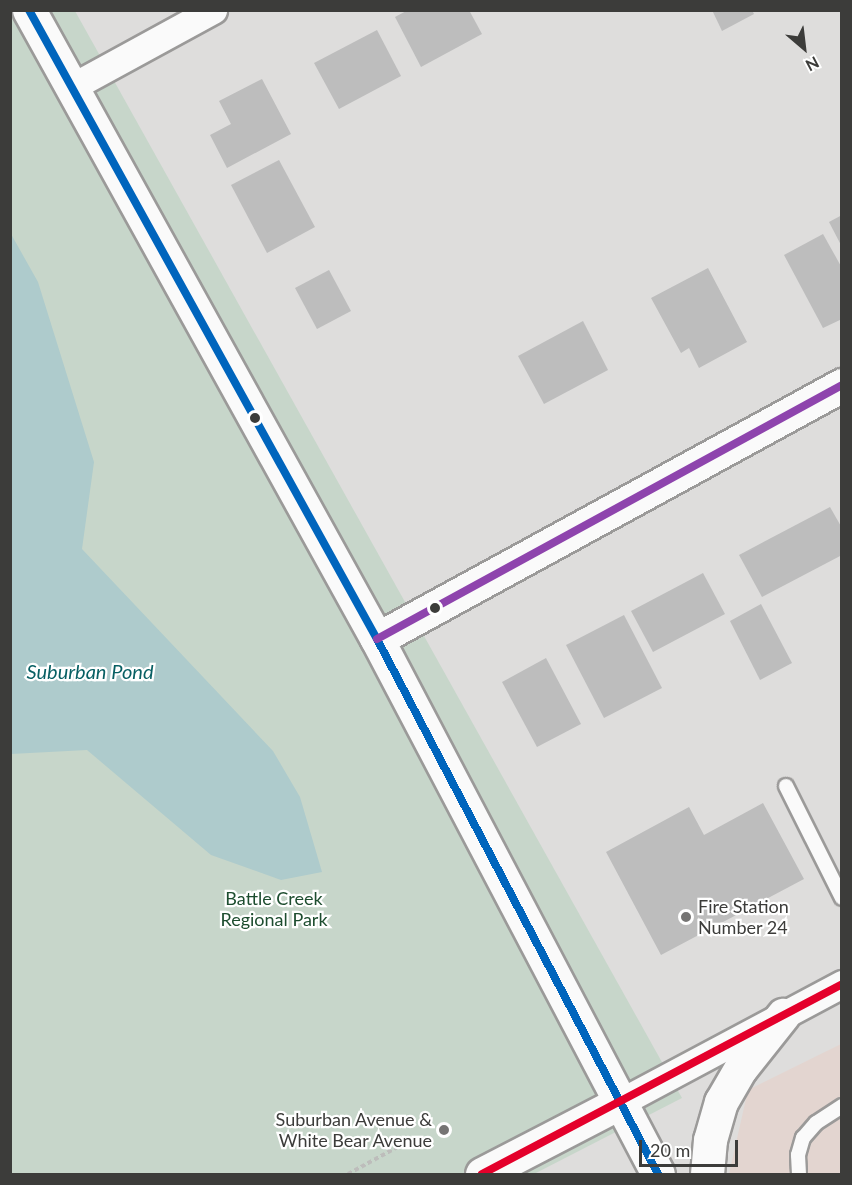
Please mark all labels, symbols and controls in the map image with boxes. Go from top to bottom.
north arrow [774,18,834,78]
text: N [803,53,823,76]
unlabelled marker [249,412,261,424]
unlabelled marker [429,602,441,614]
water label: Suburban Pond [27,659,153,683]
park label: Battle Creek Regional Park [220,888,328,930]
place label: Fire Station Number 24 [698,896,789,938]
marker: Fire Station Number 24 [679,910,693,924]
place label: Suburban Avenue & White Bear Avenue [275,1109,432,1152]
marker: Suburban Avenue & White Bear Avenue [437,1123,451,1137]
scale bar [642,1128,741,1166]
text: 20 m [650,1139,690,1161]

